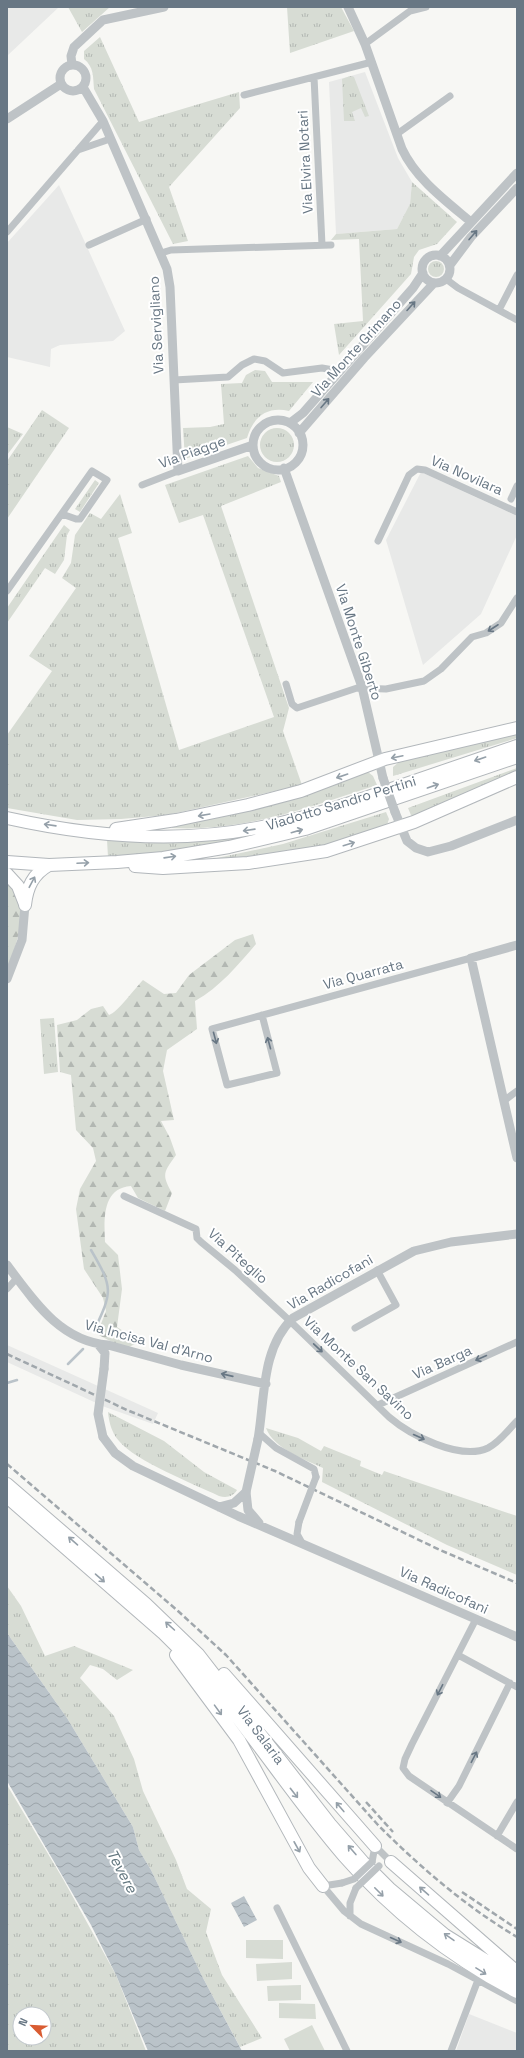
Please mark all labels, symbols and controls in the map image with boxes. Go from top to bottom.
street label: Via Elvira Notari [293,110,317,214]
one-way arrow [469,229,478,240]
street label: Via Servigliano [144,276,168,374]
street label: Via Monte Grimano [307,295,405,401]
one-way arrow [407,301,416,312]
one-way arrow [320,398,329,408]
street label: Via Piagge [156,432,228,472]
street label: Via Novilara [428,451,506,499]
street label: Via Monte Giberto [332,582,386,702]
one-way arrow [488,624,499,632]
one-way arrow [391,753,404,761]
one-way arrow [474,755,486,763]
street label: Viadotto Sandro Pertini [264,772,418,834]
one-way arrow [337,773,349,781]
one-way arrow [427,782,440,789]
one-way arrow [198,812,211,820]
one-way arrow [44,821,57,829]
one-way arrow [243,826,256,834]
one-way arrow [290,827,303,834]
one-way arrow [342,840,355,847]
one-way arrow [163,853,176,861]
one-way arrow [76,860,89,867]
one-way arrow [29,876,36,888]
street label: Via Quarrata [321,955,405,993]
one-way arrow [212,1032,219,1045]
one-way arrow [265,1037,272,1050]
street label: Via Piteglio [204,1224,272,1288]
street label: Via Radicofani [284,1250,376,1314]
street label: Via Monte San Savino [300,1312,418,1424]
street label: Via Incisa Val d'Arno [83,1315,215,1367]
street label: Via Barga [410,1341,474,1383]
one-way arrow [313,1343,323,1353]
one-way arrow [476,1355,488,1362]
one-way arrow [221,1371,234,1379]
one-way arrow [413,1434,425,1441]
one-way arrow [67,1536,78,1545]
street label: Via Radicofani [397,1562,491,1618]
one-way arrow [95,1573,105,1582]
one-way arrow [165,1622,176,1631]
one-way arrow [436,1684,443,1696]
street label: Via Salaria [233,1702,289,1768]
one-way arrow [214,1704,222,1715]
one-way arrow [471,1751,478,1763]
one-way arrow [290,1787,298,1798]
one-way arrow [430,1790,441,1798]
one-way arrow [335,1801,344,1812]
one-way arrow [294,1841,302,1853]
one-way arrow [348,1845,357,1855]
water label: Tevere [103,1846,142,1897]
one-way arrow [374,1887,384,1897]
one-way arrow [419,1887,429,1896]
one-way arrow [443,1933,454,1941]
one-way arrow [390,1937,402,1944]
one-way arrow [475,1967,486,1975]
north arrow [12,2006,52,2046]
text: N [15,2016,31,2028]

